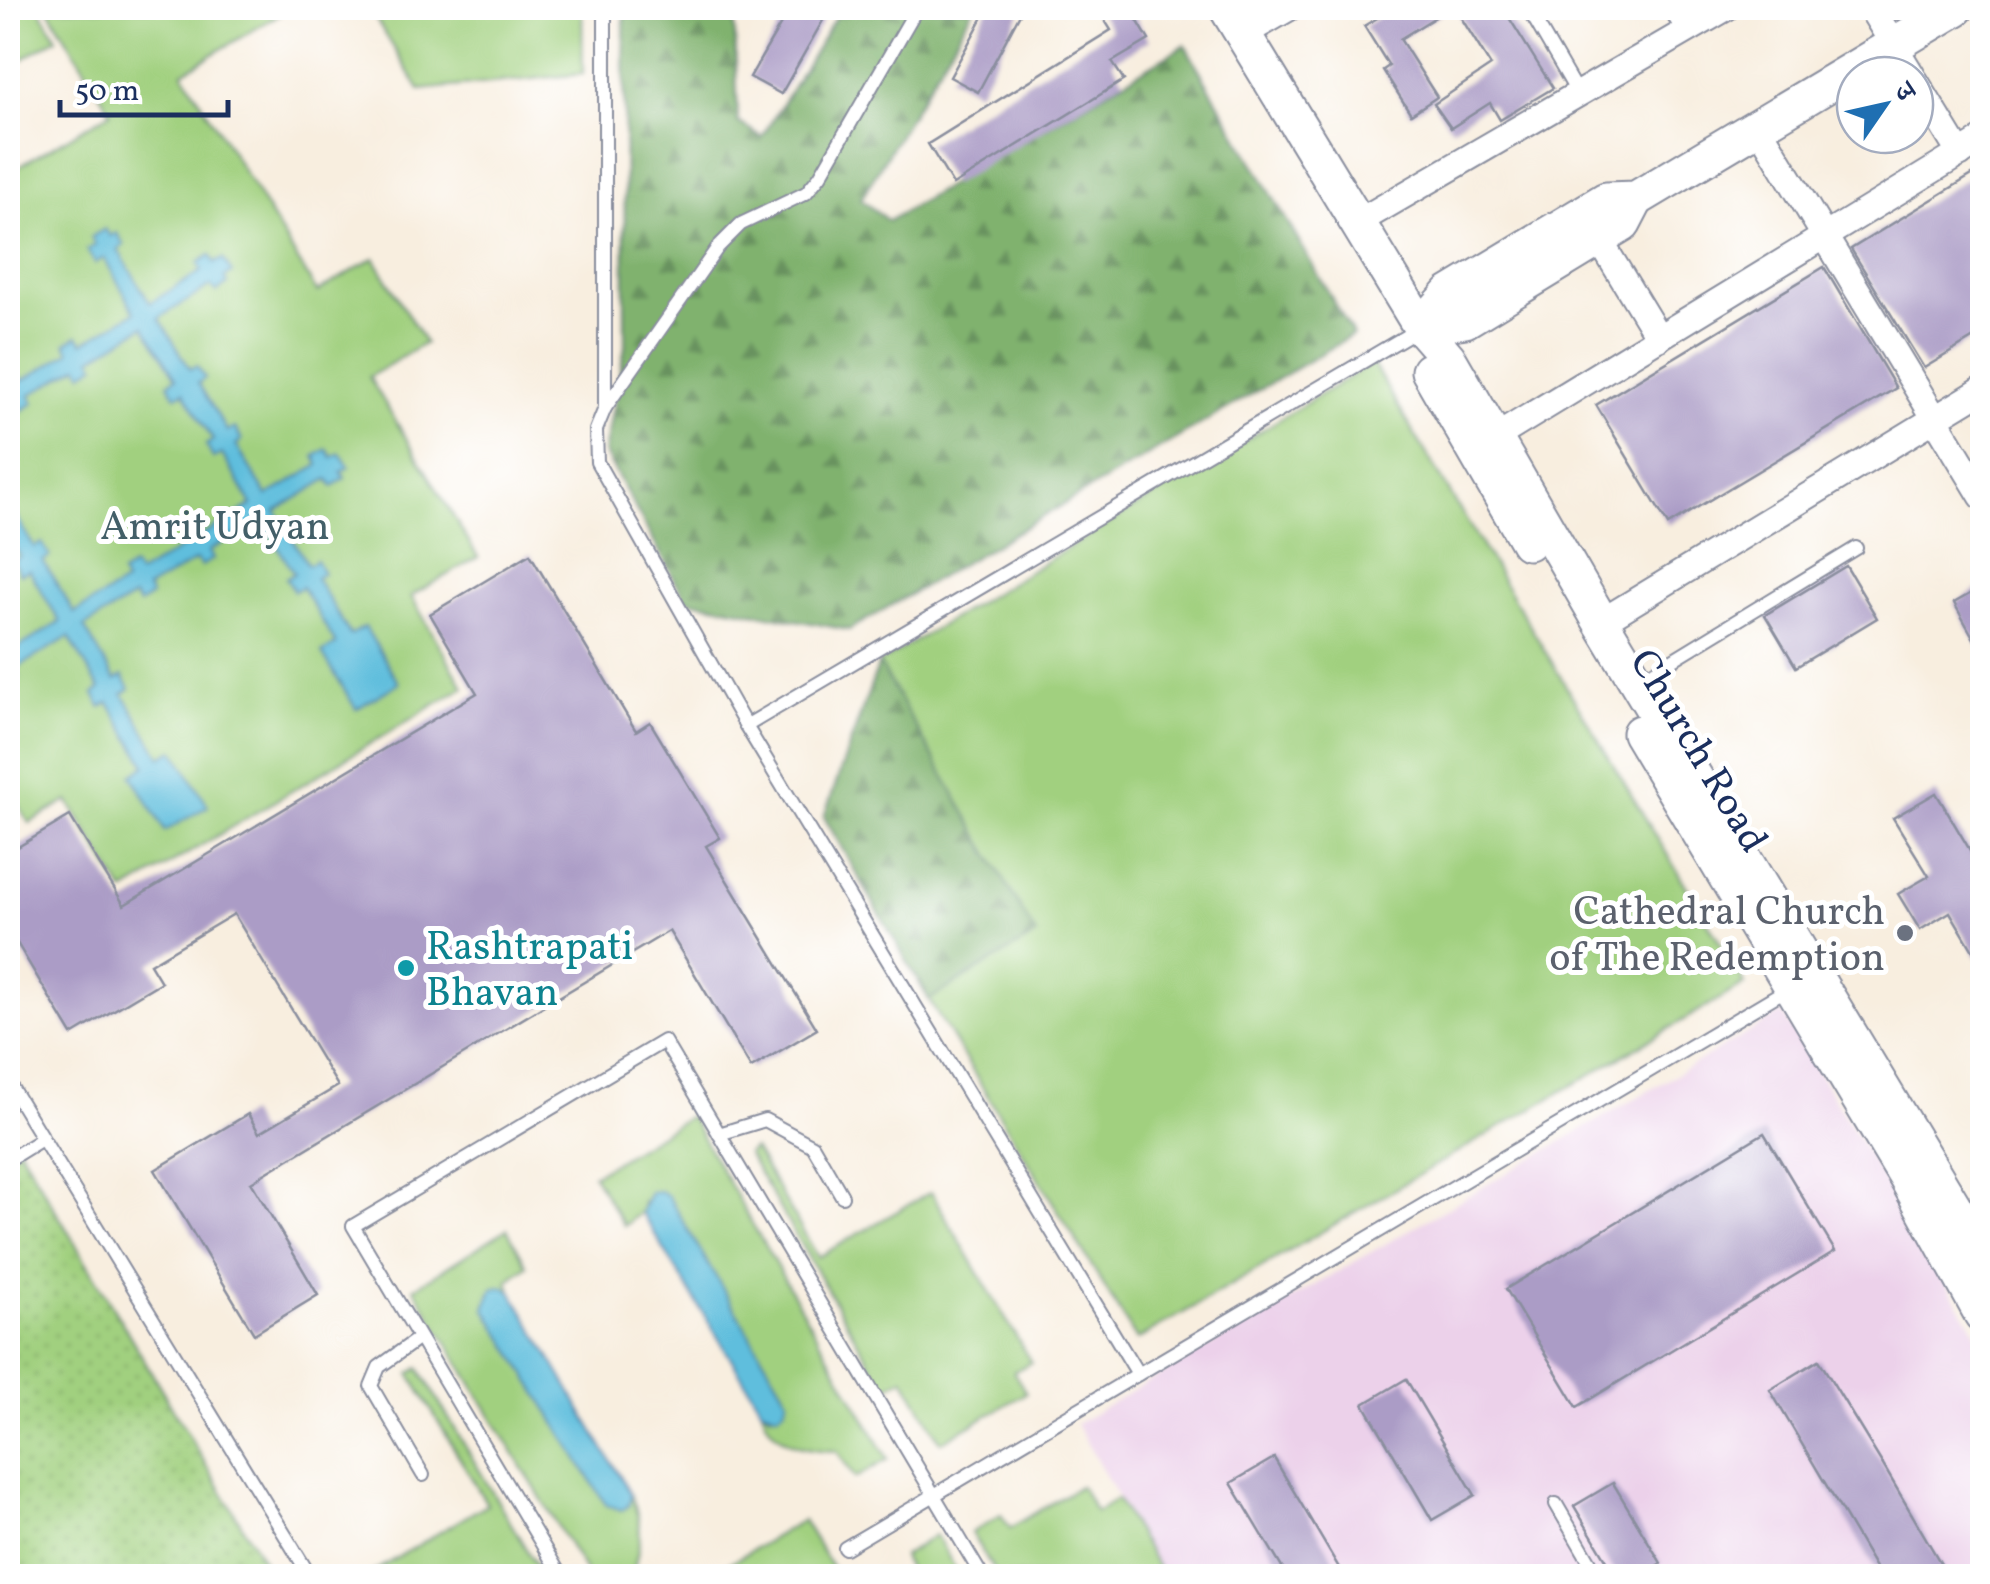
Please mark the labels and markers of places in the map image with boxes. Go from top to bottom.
place label: Cathedral Church of The Redemption [1549,886,1885,988]
place label: Rashtrapati Bhavan [426,921,633,1023]
marker: Cathedral Church of The Redemption [1894,922,1916,944]
marker: Rashtrapati Bhavan [395,957,417,979]

